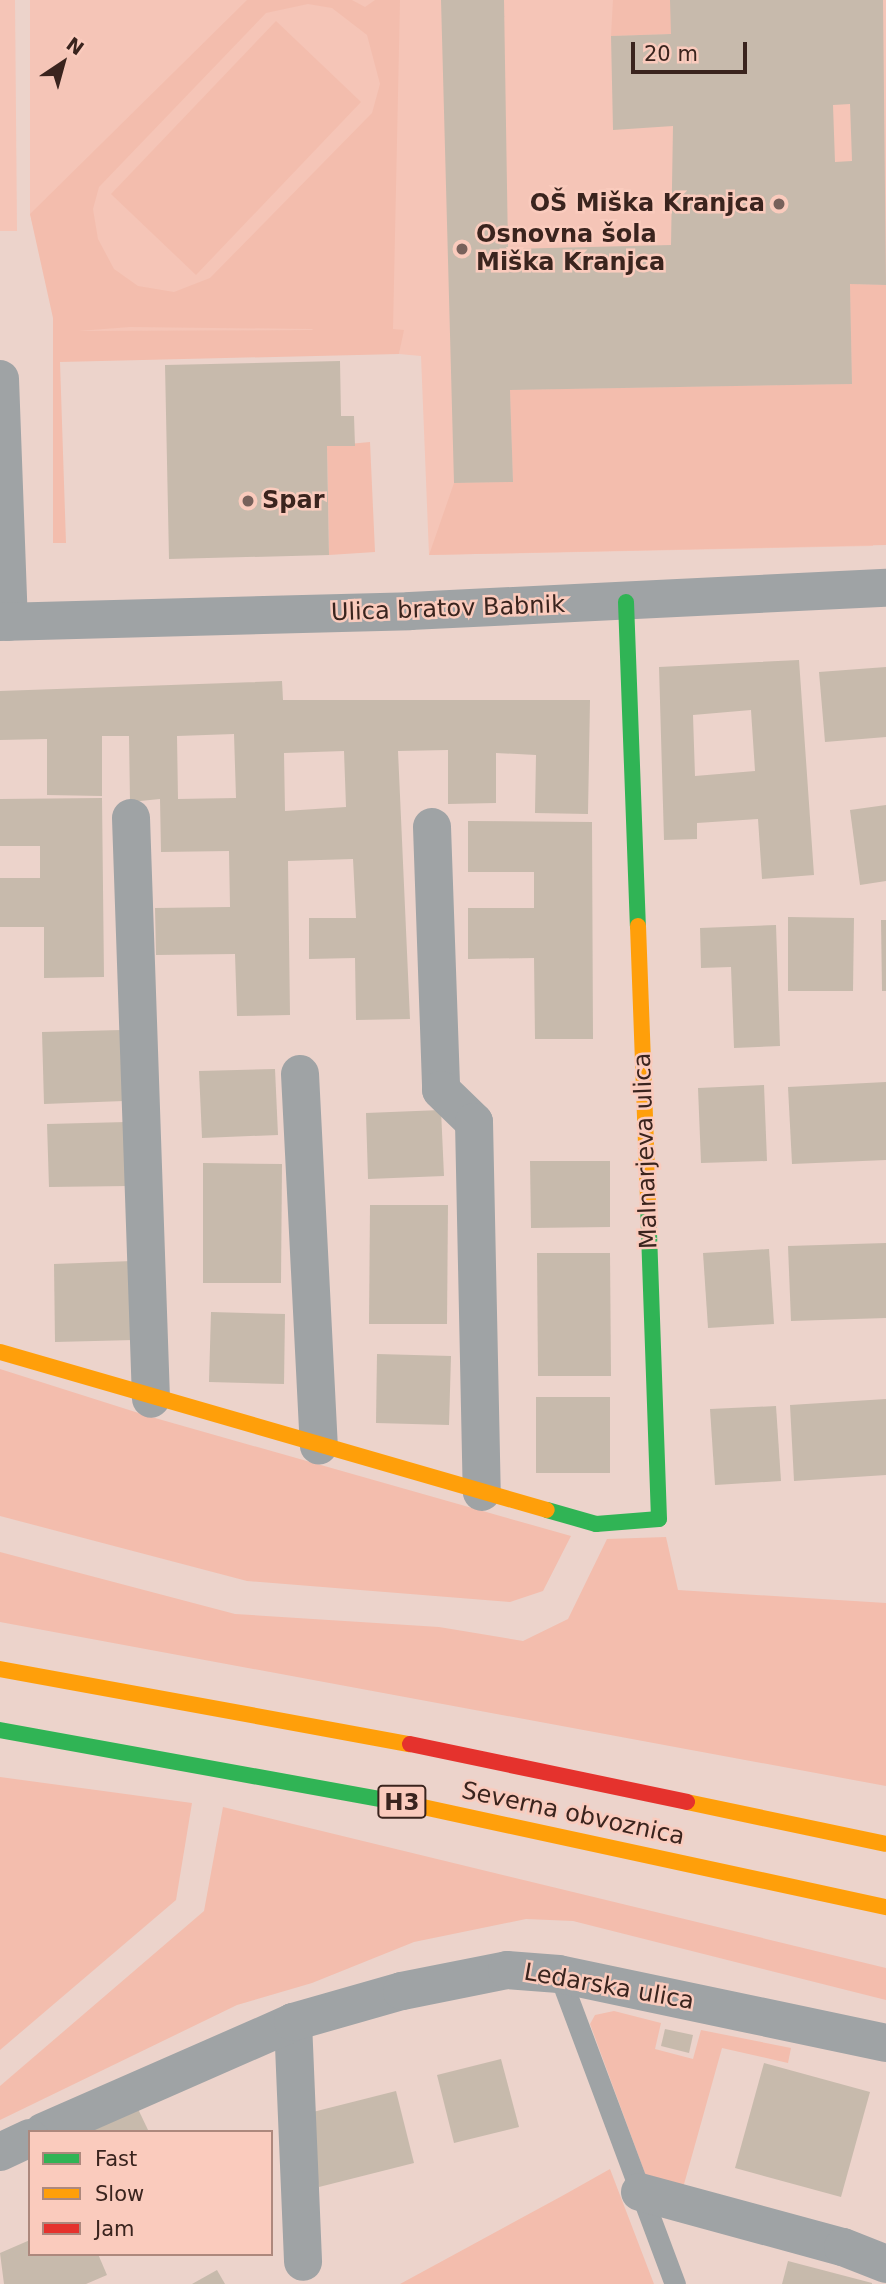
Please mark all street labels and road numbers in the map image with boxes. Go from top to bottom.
street label: Ulica bratov Babnik [330,591,566,627]
street label: Malnarjeva ulica [628,1052,664,1250]
street label: Severna obvoznica [459,1776,687,1852]
road number: H3 [376,1783,428,1822]
street label: Ledarska ulica [522,1958,696,2016]

